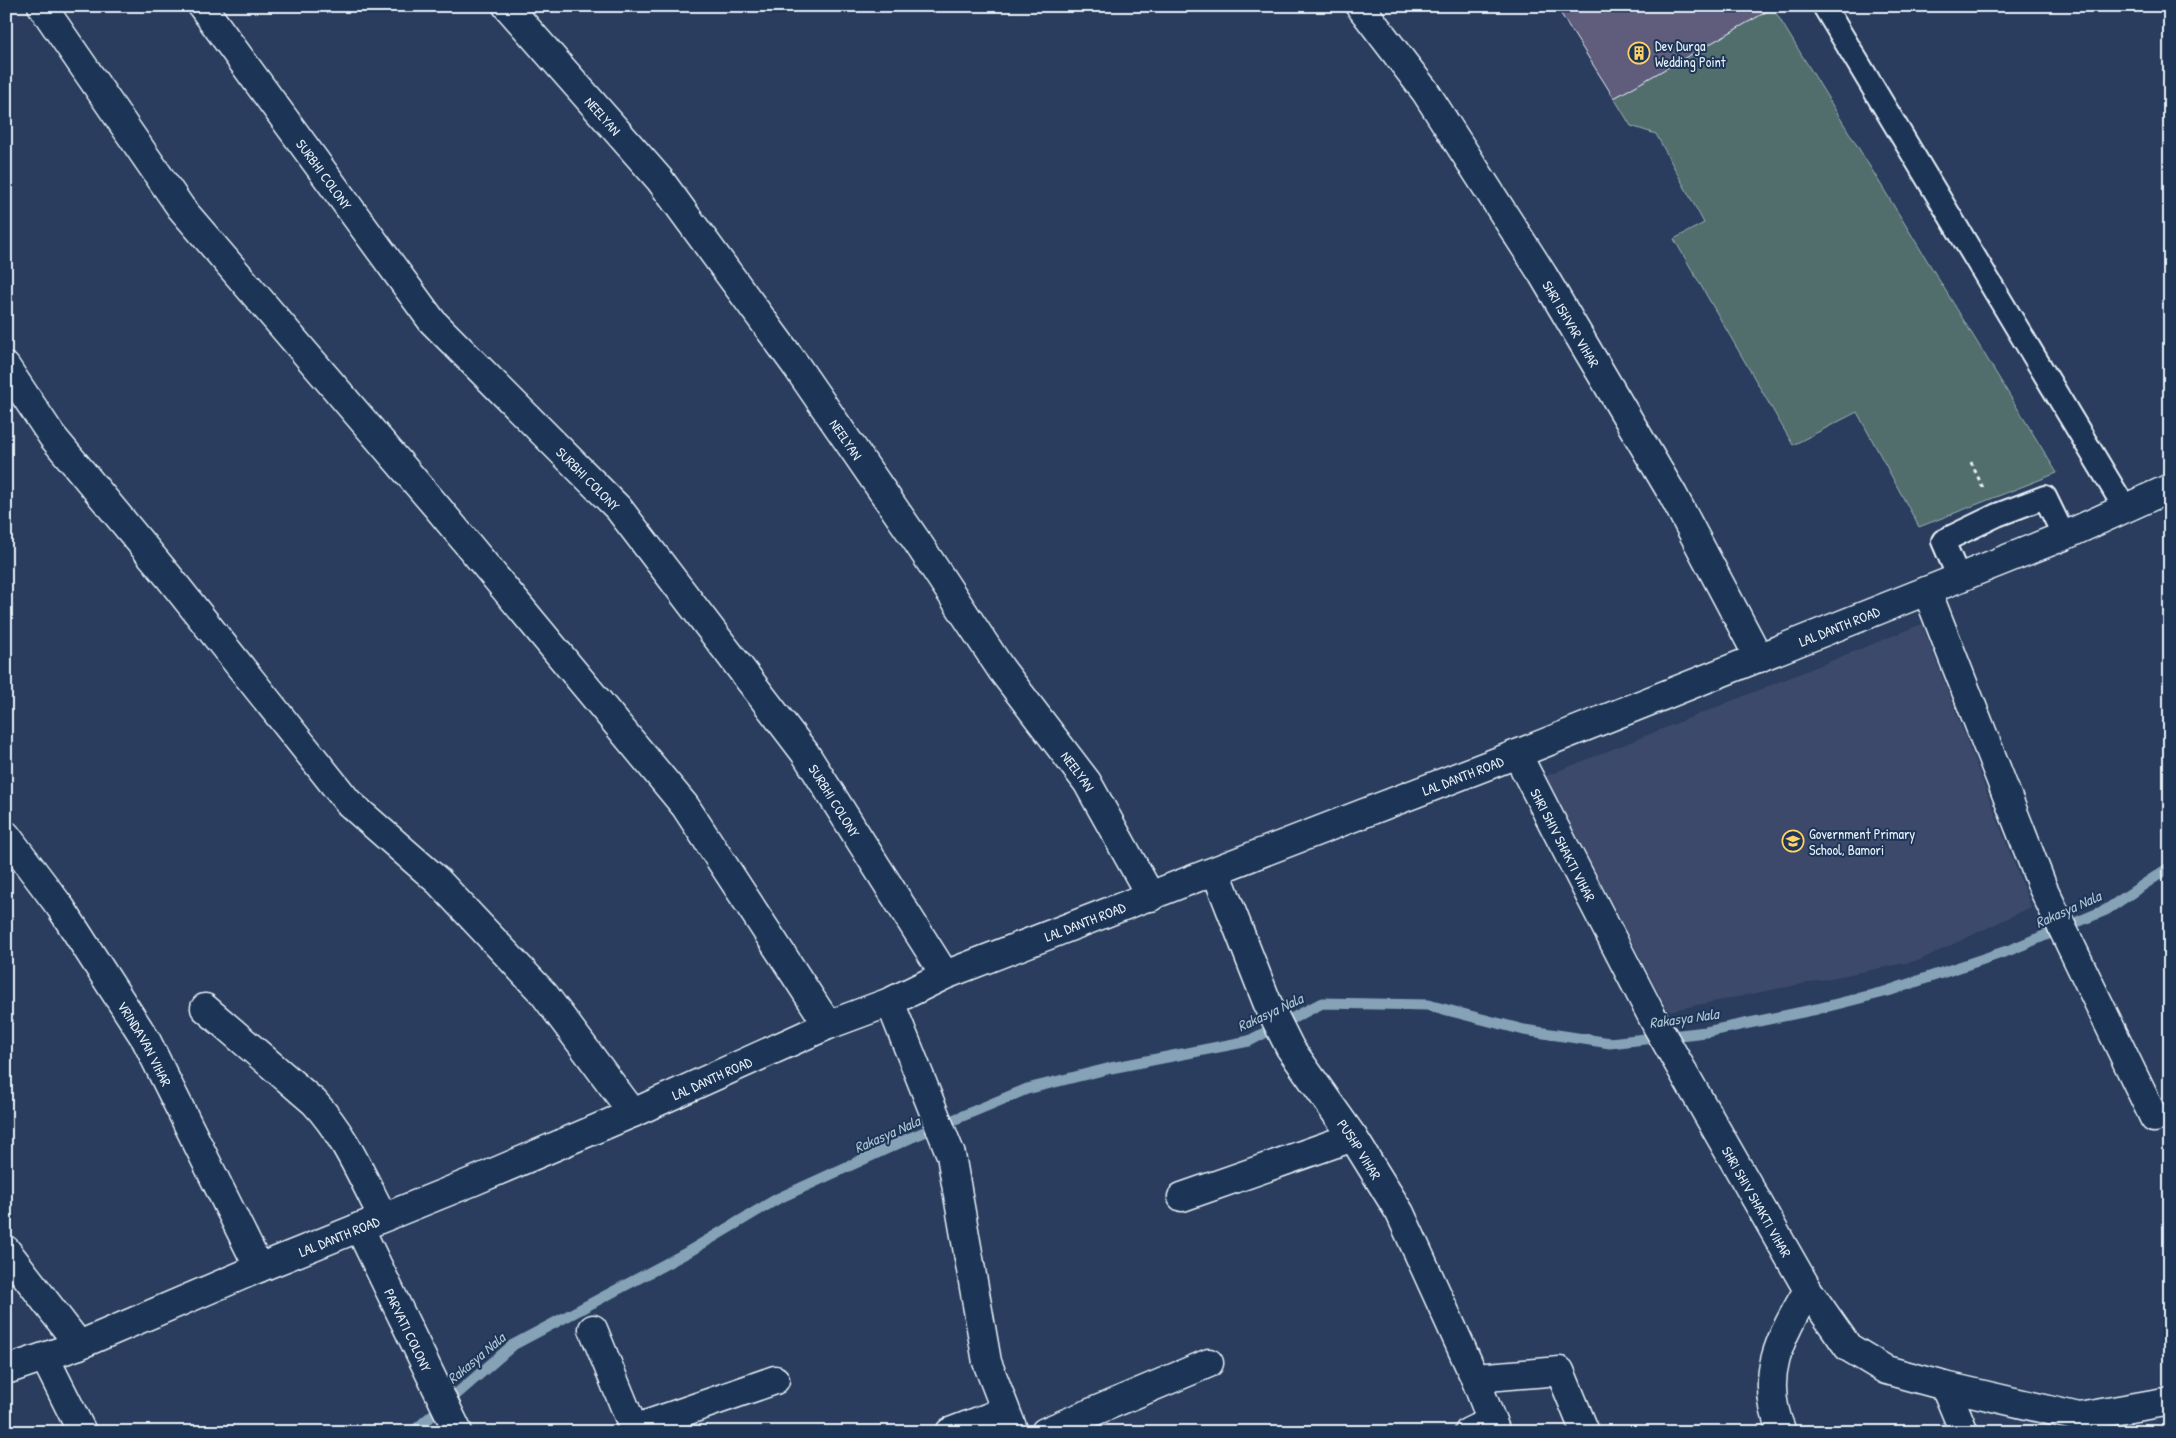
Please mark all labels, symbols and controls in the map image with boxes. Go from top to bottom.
place label: Dev Durga Wedding Point [1655,36,1726,72]
building icon: Dev Durga Wedding Point [1627,41,1651,65]
street label: NEELYAN [581,92,626,139]
street label: SURBHI COLONY [293,135,357,214]
street label: SHRI ISHVAR VIHAR [1539,277,1605,370]
street label: NEELYAN [826,415,867,463]
street label: SURBHI COLONY [553,442,625,515]
street label: LAL DANTH ROAD [1796,601,1883,650]
street label: NEELYAN [1057,747,1100,794]
street label: LAL DANTH ROAD [1419,751,1506,799]
street label: SURBHI COLONY [805,760,865,841]
street label: SHRI SHIV SHAKTI VIHAR [1527,785,1601,904]
place label: Government Primary School, Bamori [1809,824,1915,859]
school or university icon: Government Primary School, Bamori [1781,829,1805,853]
water label: Rakasya Nala [2032,884,2106,933]
street label: LAL DANTH ROAD [1041,897,1128,945]
water label: Rakasya Nala [1234,987,1308,1036]
street label: VRINDAVAN VIHAR [114,997,177,1089]
water label: Rakasya Nala [1648,1002,1722,1033]
street label: LAL DANTH ROAD [669,1051,755,1104]
water label: Rakasya Nala [851,1109,925,1158]
street label: PUSHP VIHAR [1334,1115,1386,1183]
street label: SHRI SHIV SHAKTI VIHAR [1718,1143,1796,1260]
street label: LAL DANTH ROAD [296,1211,382,1261]
street label: PARVATI COLONY [380,1285,437,1375]
water label: Rakasya Nala [442,1326,511,1389]

